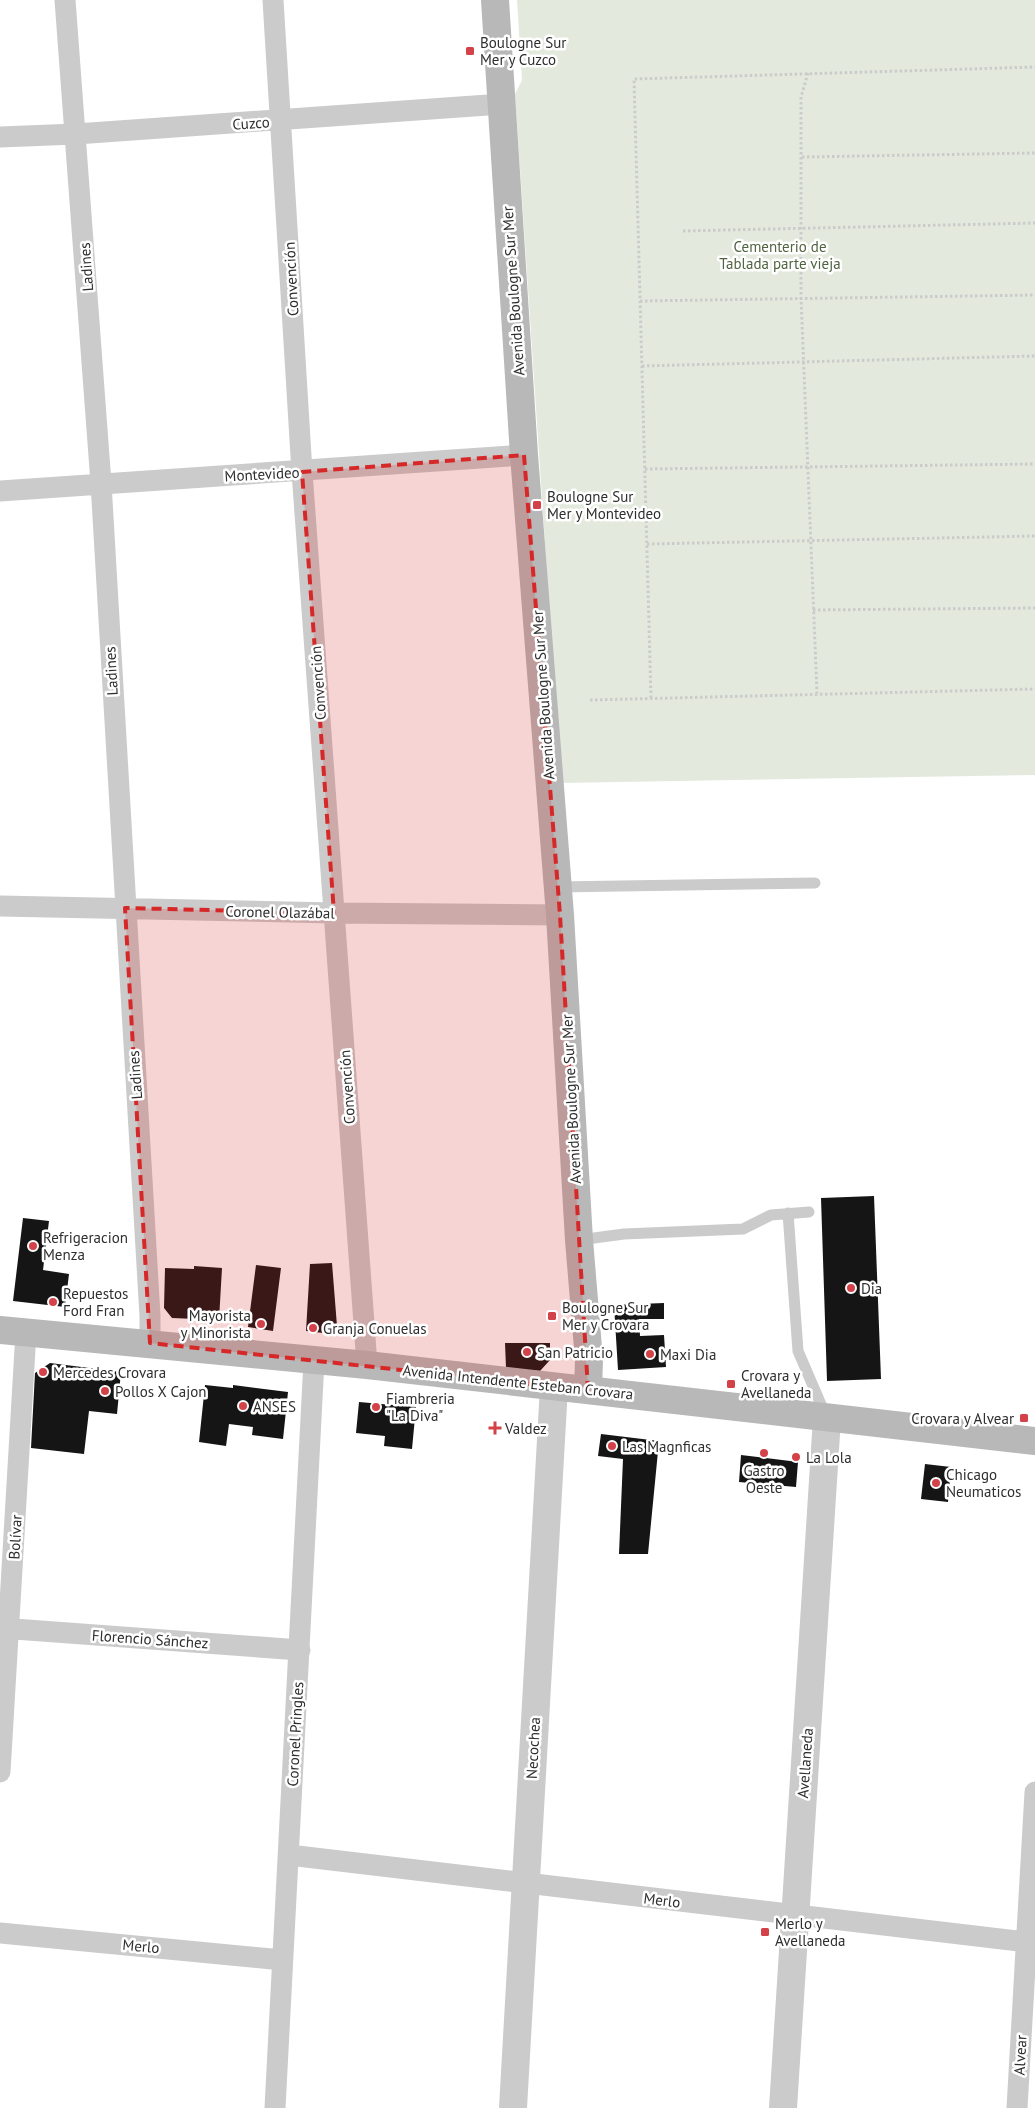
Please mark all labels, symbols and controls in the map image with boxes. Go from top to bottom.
place label: Boulogne Sur Mer y Cuzco [480,33,566,69]
marker: Boulogne Sur Mer y Cuzco [464,45,476,57]
street label: Cuzco [232,112,270,134]
street label: Avenida Boulogne Sur Mer [498,206,528,376]
park label: Cementerio de Tablada parte vieja [719,237,841,273]
street label: Convención [280,241,302,317]
street label: Ladines [75,242,97,292]
street label: Montevideo [224,463,300,485]
place label: Boulogne Sur Mer y Montevideo [547,487,661,523]
marker: Boulogne Sur Mer y Montevideo [531,499,543,511]
street label: Avenida Boulogne Sur Mer [528,610,558,780]
street label: Convención [306,645,330,721]
street label: Ladines [100,646,122,696]
street label: Coronel Olazábal [225,902,336,922]
street label: Avenida Boulogne Sur Mer [557,1014,585,1184]
street label: Convención [335,1049,359,1125]
street label: Ladines [124,1050,146,1100]
place label: Refrigeracion Menza [43,1228,128,1264]
marker: Refrigeracion Menza [27,1240,39,1252]
place label: Dia [861,1279,882,1298]
marker: Dia [845,1282,857,1294]
place label: Repuestos Ford Fran [63,1284,128,1320]
marker: Repuestos Ford Fran [47,1296,59,1308]
place label: Boulogne Sur Mer y Crovara [562,1298,649,1334]
place label: Mayorista y Minorista [180,1306,251,1342]
marker: Boulogne Sur Mer y Crovara [546,1310,558,1322]
marker: Mayorista y Minorista [255,1318,267,1330]
place label: Granja Conuelas [323,1319,427,1338]
marker: Granja Conuelas [307,1322,319,1334]
place label: San Patricio [537,1343,613,1362]
place label: Maxi Dia [660,1345,716,1364]
marker: San Patricio [521,1346,533,1358]
marker: Maxi Dia [644,1348,656,1360]
street label: Avenida Intendente Esteban Crovara [402,1360,634,1404]
place label: Mercedes Crovara [53,1363,166,1382]
marker: Mercedes Crovara [37,1366,49,1378]
place label: Crovara y Avellaneda [741,1366,811,1402]
marker: Crovara y Avellaneda [725,1378,737,1390]
place label: Pollos X Cajon [115,1382,206,1401]
marker: Pollos X Cajon [99,1385,111,1397]
place label: Fiambreria "La Diva" [386,1389,455,1425]
place label: ANSES [253,1397,296,1416]
marker: ANSES [237,1400,249,1412]
marker: Fiambreria "La Diva" [370,1401,382,1413]
place label: Crovara y Alvear [911,1409,1014,1428]
marker: Crovara y Alvear [1018,1412,1030,1424]
place label: Valdez [504,1419,547,1438]
marker: Valdez [489,1422,501,1434]
place label: Las Magnficas [622,1437,711,1456]
marker: Las Magnficas [606,1440,618,1452]
marker: Gastro Oeste [758,1447,770,1459]
place label: La Lola [806,1448,852,1467]
marker: La Lola [790,1451,802,1463]
place label: Gastro Oeste [743,1461,785,1497]
place label: Chicago Neumaticos [946,1465,1021,1501]
marker: Chicago Neumaticos [930,1477,942,1489]
street label: Bolívar [4,1514,26,1560]
street label: Florencio Sánchez [91,1625,209,1653]
street label: Coronel Pringles [283,1681,307,1787]
street label: Necochea [522,1717,544,1779]
street label: Avellaneda [793,1727,817,1799]
street label: Merlo [642,1888,682,1912]
place label: Merlo y Avellaneda [775,1914,845,1950]
marker: Merlo y Avellaneda [759,1926,771,1938]
street label: Merlo [122,1935,160,1957]
street label: Alvear [1009,2034,1031,2076]

